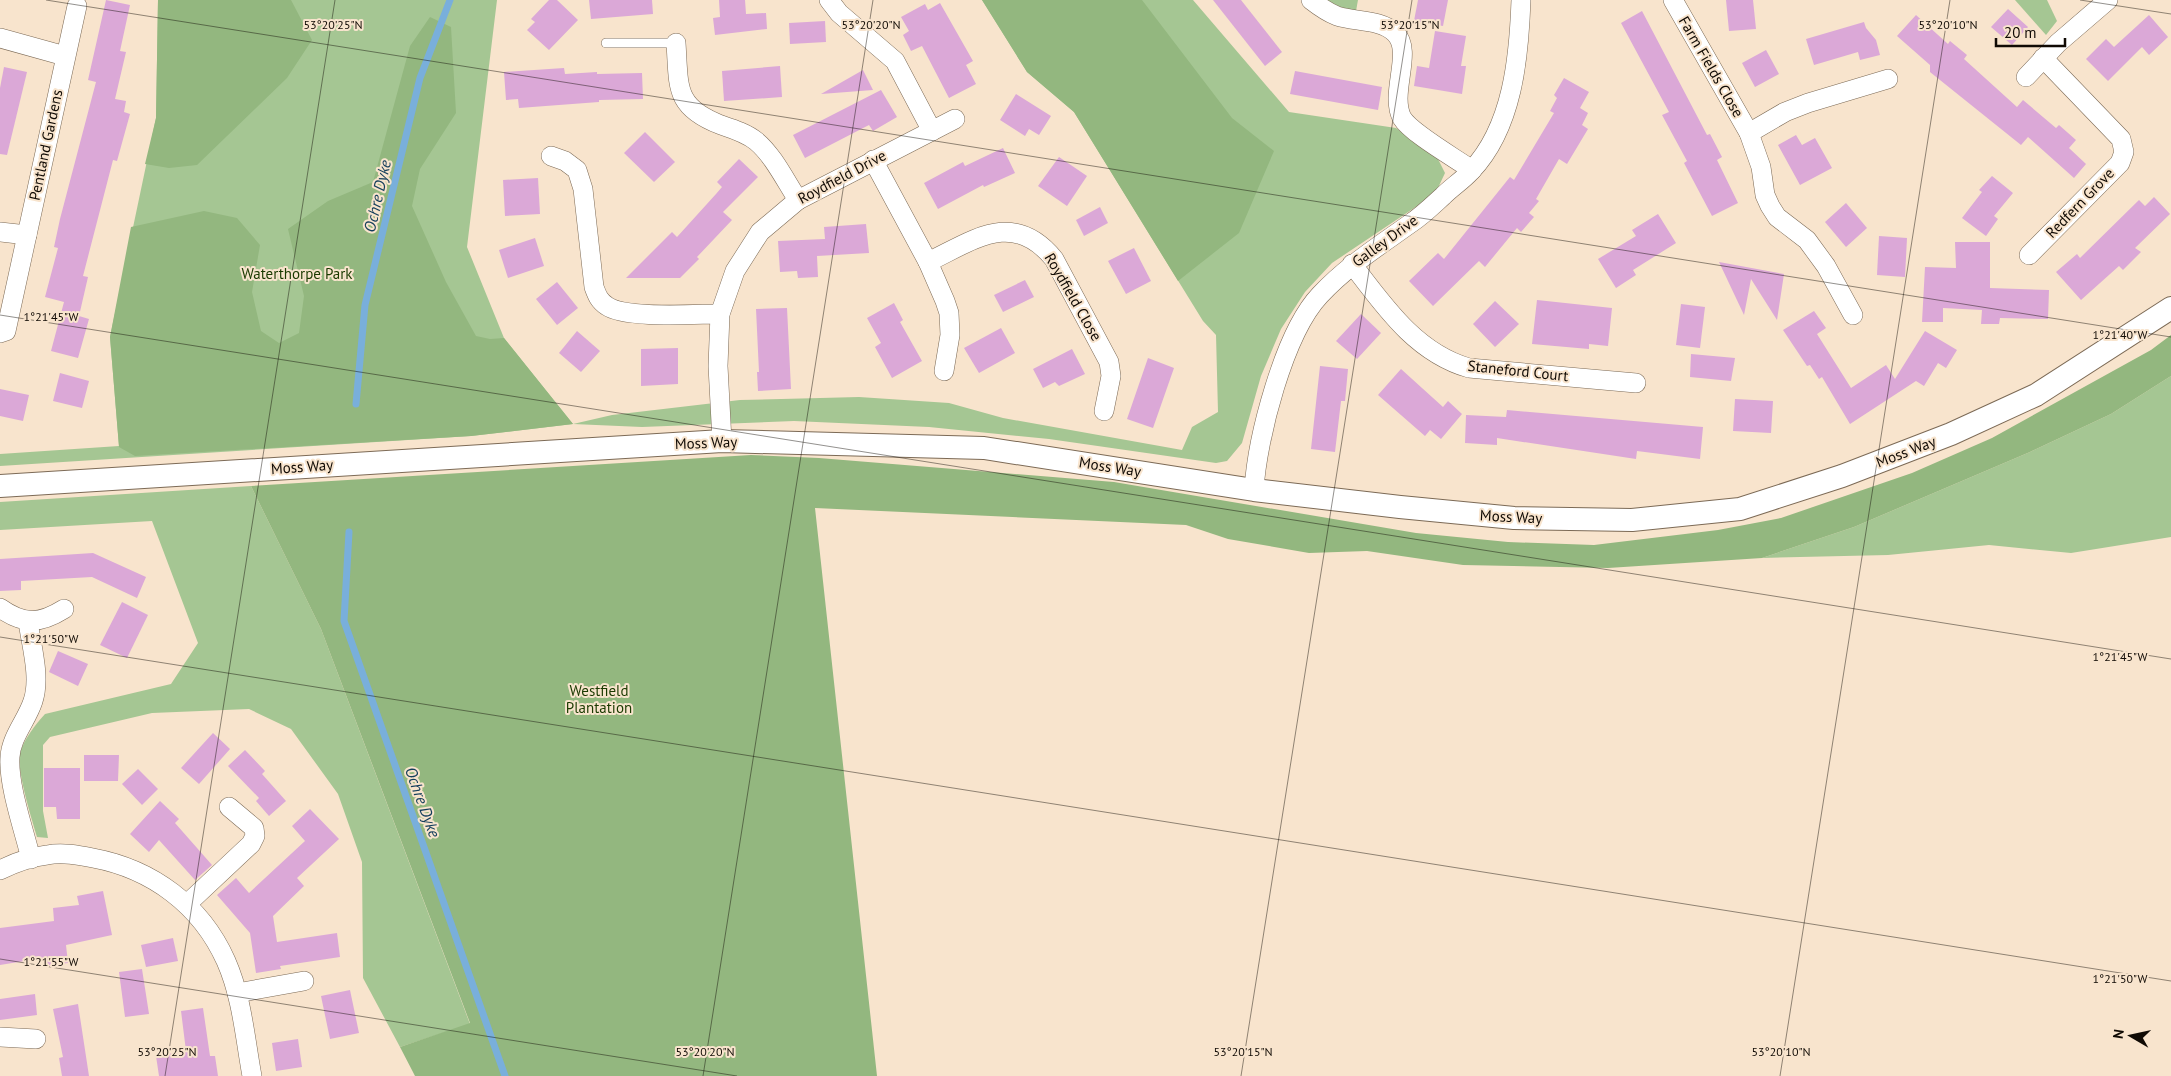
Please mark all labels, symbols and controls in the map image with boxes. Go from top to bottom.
street label: Farm Fields Close [1675,13,1748,121]
scale bar [1996,15,2065,47]
text: 53°20'25"N [303,17,363,32]
text: 53°20'20"N [841,17,901,32]
text: 53°20'15"N [1380,17,1440,32]
text: 53°20'10"N [1918,17,1978,32]
text: 20 m [2004,23,2037,42]
street label: Pentland Gardens [24,88,67,202]
street label: Roydfield Drive [795,145,889,208]
water label: Ochre Dyke [359,157,395,234]
street label: Redfern Grove [2041,164,2118,242]
street label: Galley Drive [1348,210,1421,271]
street label: Roydfield Close [1041,249,1106,344]
park label: Waterthorpe Park [241,264,353,283]
text: 1°21'45"W [24,309,78,324]
text: 1°21'40"W [2093,327,2147,342]
street label: Staneford Court [1467,356,1569,385]
street label: Moss Way [1873,431,1938,472]
street label: Moss Way [674,432,738,453]
street label: Moss Way [1078,452,1142,481]
street label: Moss Way [270,455,334,478]
street label: Moss Way [1479,505,1543,528]
text: 1°21'50"W [24,631,78,646]
text: 1°21'45"W [2093,649,2147,664]
park label: Westfield Plantation [566,681,632,717]
water label: Ochre Dyke [401,764,445,841]
text: 1°21'55"W [24,954,78,969]
text: 1°21'50"W [2093,971,2147,986]
north arrow [2106,1011,2156,1061]
text: N [2109,1028,2128,1040]
text: 53°20'25"N [137,1044,197,1059]
text: 53°20'20"N [675,1044,735,1059]
text: 53°20'15"N [1213,1044,1273,1059]
text: 53°20'10"N [1751,1044,1811,1059]

